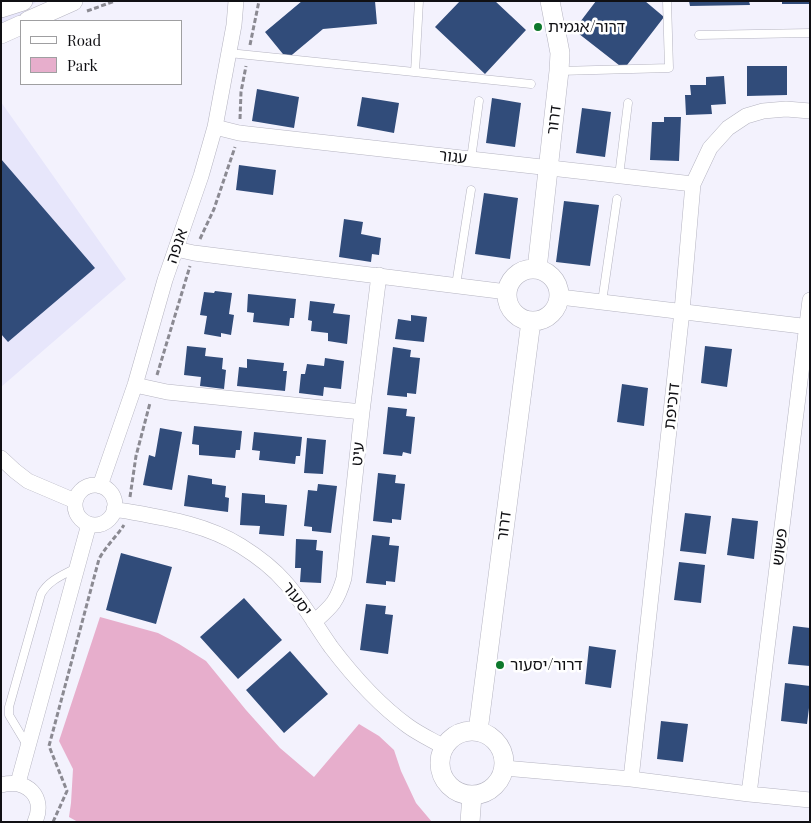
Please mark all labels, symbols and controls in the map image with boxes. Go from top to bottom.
place label: דרור/אגמית [548,17,625,37]
legend [20,20,182,85]
marker: דרור/אגמית [532,21,544,33]
text: Road [67,30,101,50]
text: Park [67,55,98,75]
street label: דרור [543,104,565,136]
street label: עגור [438,146,468,168]
street label: אנפה [162,226,192,266]
street label: דוכיפת [660,382,684,430]
street label: עיט [347,441,369,467]
street label: דרור [493,510,515,542]
street label: פשוש [768,527,792,567]
street label: יסעור [278,578,316,620]
place label: דרור/יסעור [510,655,583,675]
marker: דרור/יסעור [494,659,506,671]

